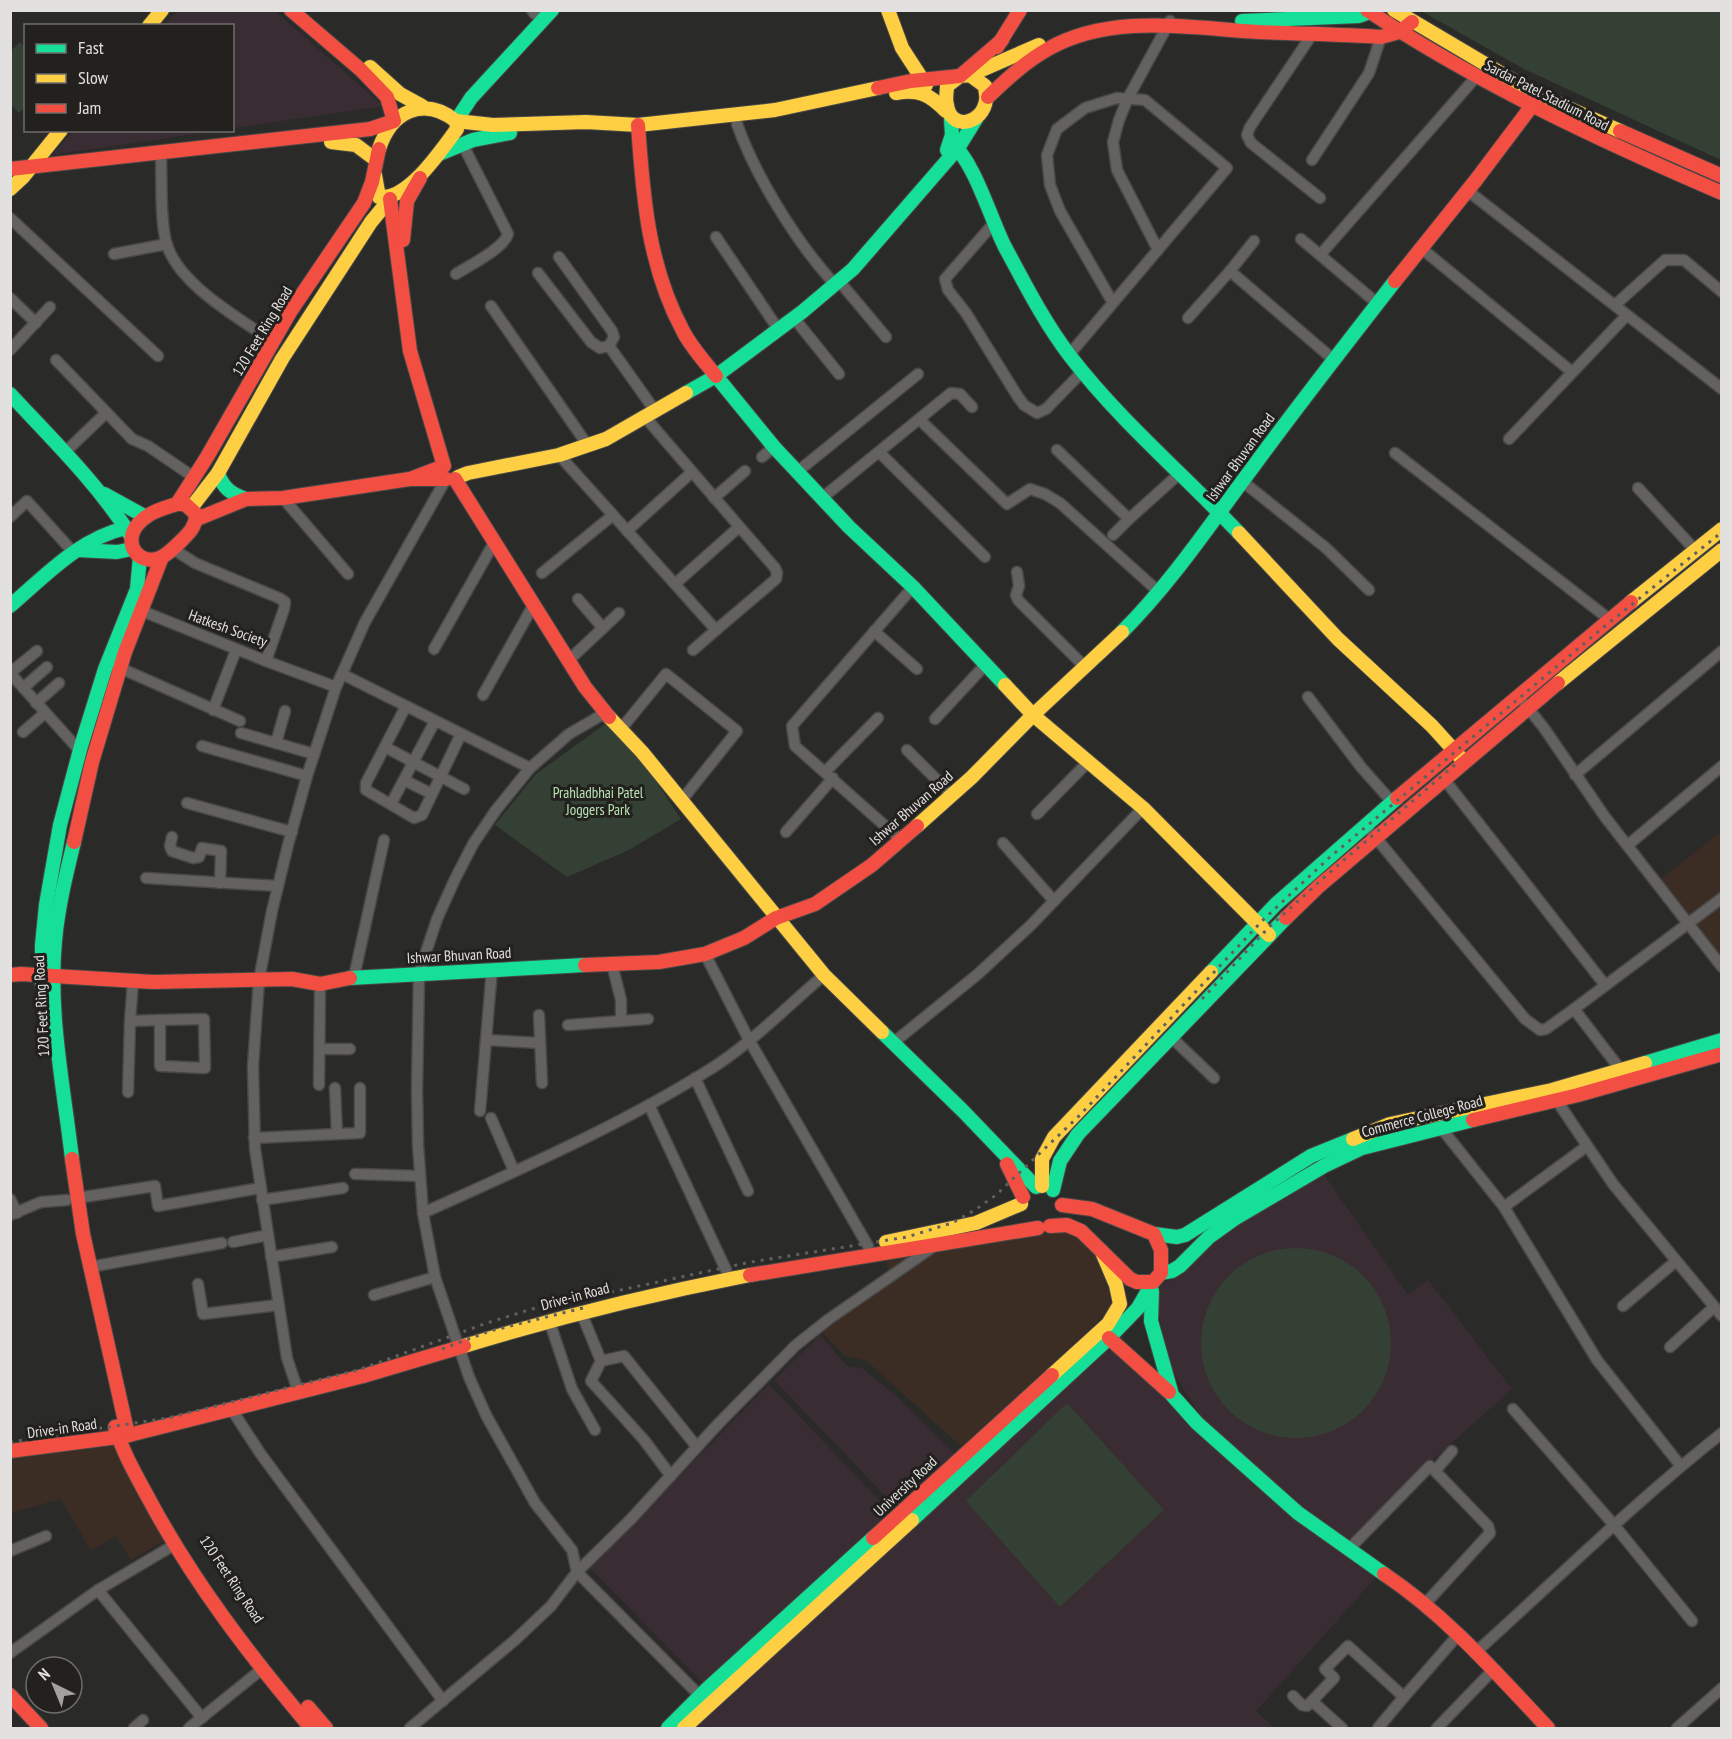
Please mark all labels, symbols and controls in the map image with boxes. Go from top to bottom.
legend [24,24,234,132]
text: Fast [78,36,104,59]
street label: Sardar Patel Stadium Road [1482,55,1612,135]
text: Slow [78,66,109,89]
text: Jam [77,96,101,119]
street label: 120 Feet Ring Road [228,283,296,379]
street label: Ishwar Bhuvan Road [1202,409,1278,505]
street label: Hatkesh Society [186,605,270,651]
street label: Ishwar Bhuvan Road [865,766,957,850]
park label: Prahladbhai Patel Joggers Park [553,783,644,819]
street label: Ishwar Bhuvan Road [406,943,512,967]
street label: 120 Feet Ring Road [29,955,53,1057]
street label: Commerce College Road [1359,1091,1485,1141]
street label: Drive-in Road [539,1278,611,1314]
street label: Drive-in Road [26,1414,98,1442]
street label: University Road [869,1452,941,1520]
street label: 120 Feet Ring Road [196,1532,268,1626]
north arrow [24,1655,84,1715]
text: N [34,1664,54,1684]

